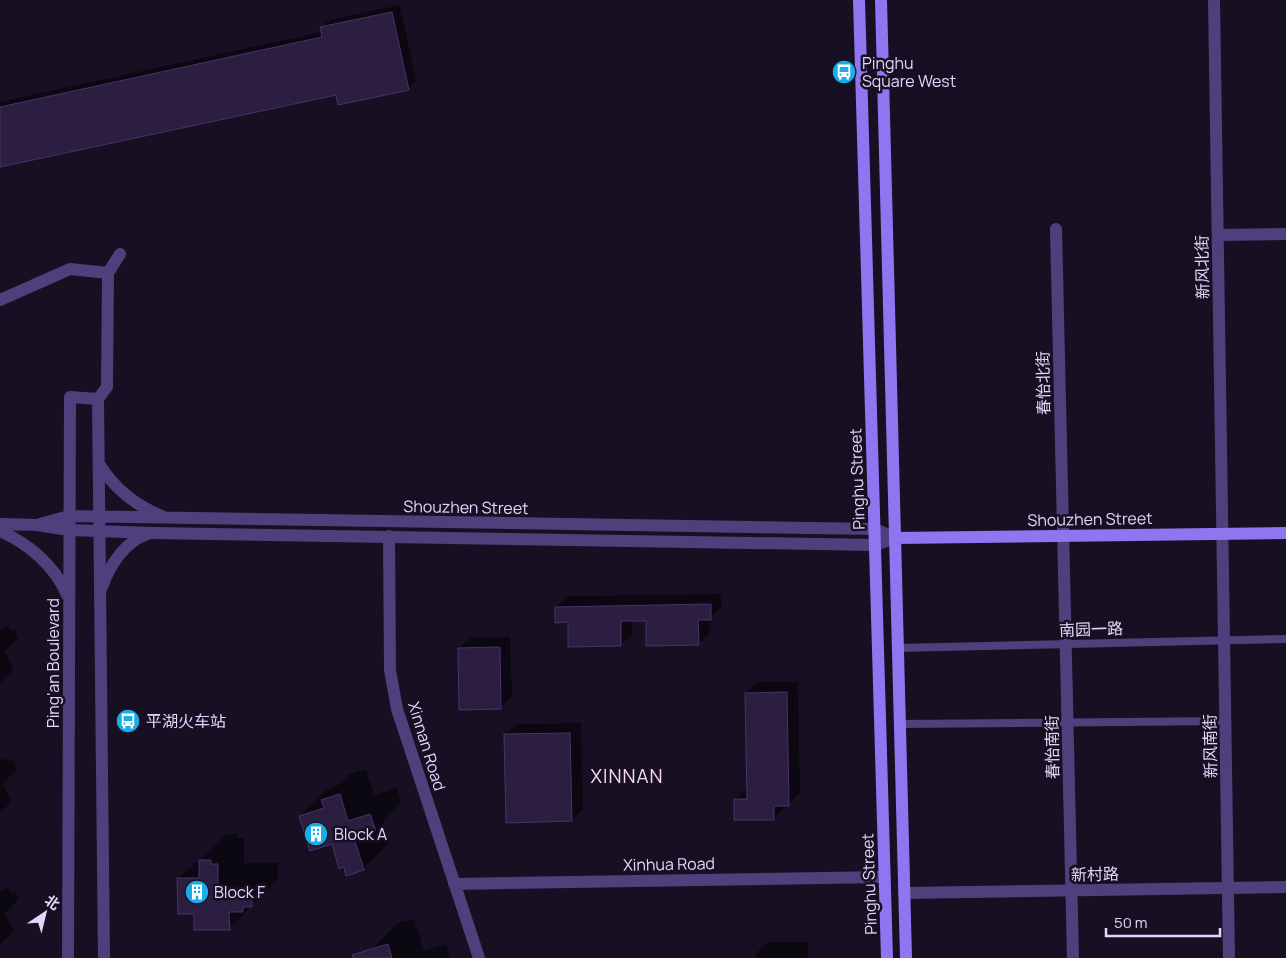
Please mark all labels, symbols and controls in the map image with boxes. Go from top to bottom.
place label: Pinghu Square West [862,52,956,92]
bus stop icon: Pinghu Square West [831,59,857,85]
street label: 新风北街 [1190,235,1214,299]
street label: 春怡北街 [1031,351,1055,415]
street label: Pinghu Street [844,428,870,530]
street label: Shouzhen Street [403,495,529,519]
street label: Shouzhen Street [1027,507,1153,531]
street label: Ping'an Boulevard [42,598,64,728]
street label: 南园一路 [1059,617,1123,641]
street label: Xinnan Road [403,699,451,793]
bus stop icon: 平湖火车站 [115,708,141,734]
place label: 平湖火车站 [146,710,226,732]
street label: 新风南街 [1198,714,1222,778]
street label: 春怡南街 [1040,715,1064,779]
district label: XINNAN [590,763,664,789]
building icon: Block A [303,821,329,847]
place label: Block A [334,823,387,845]
street label: Pinghu Street [856,833,882,935]
street label: Xinhua Road [623,852,715,876]
street label: 新村路 [1071,863,1119,885]
building icon: Block F [184,879,210,905]
place label: Block F [214,881,265,903]
north arrow [20,888,70,938]
text: 北 [42,890,64,914]
scale bar [1106,906,1220,938]
text: 50 m [1114,912,1148,933]

